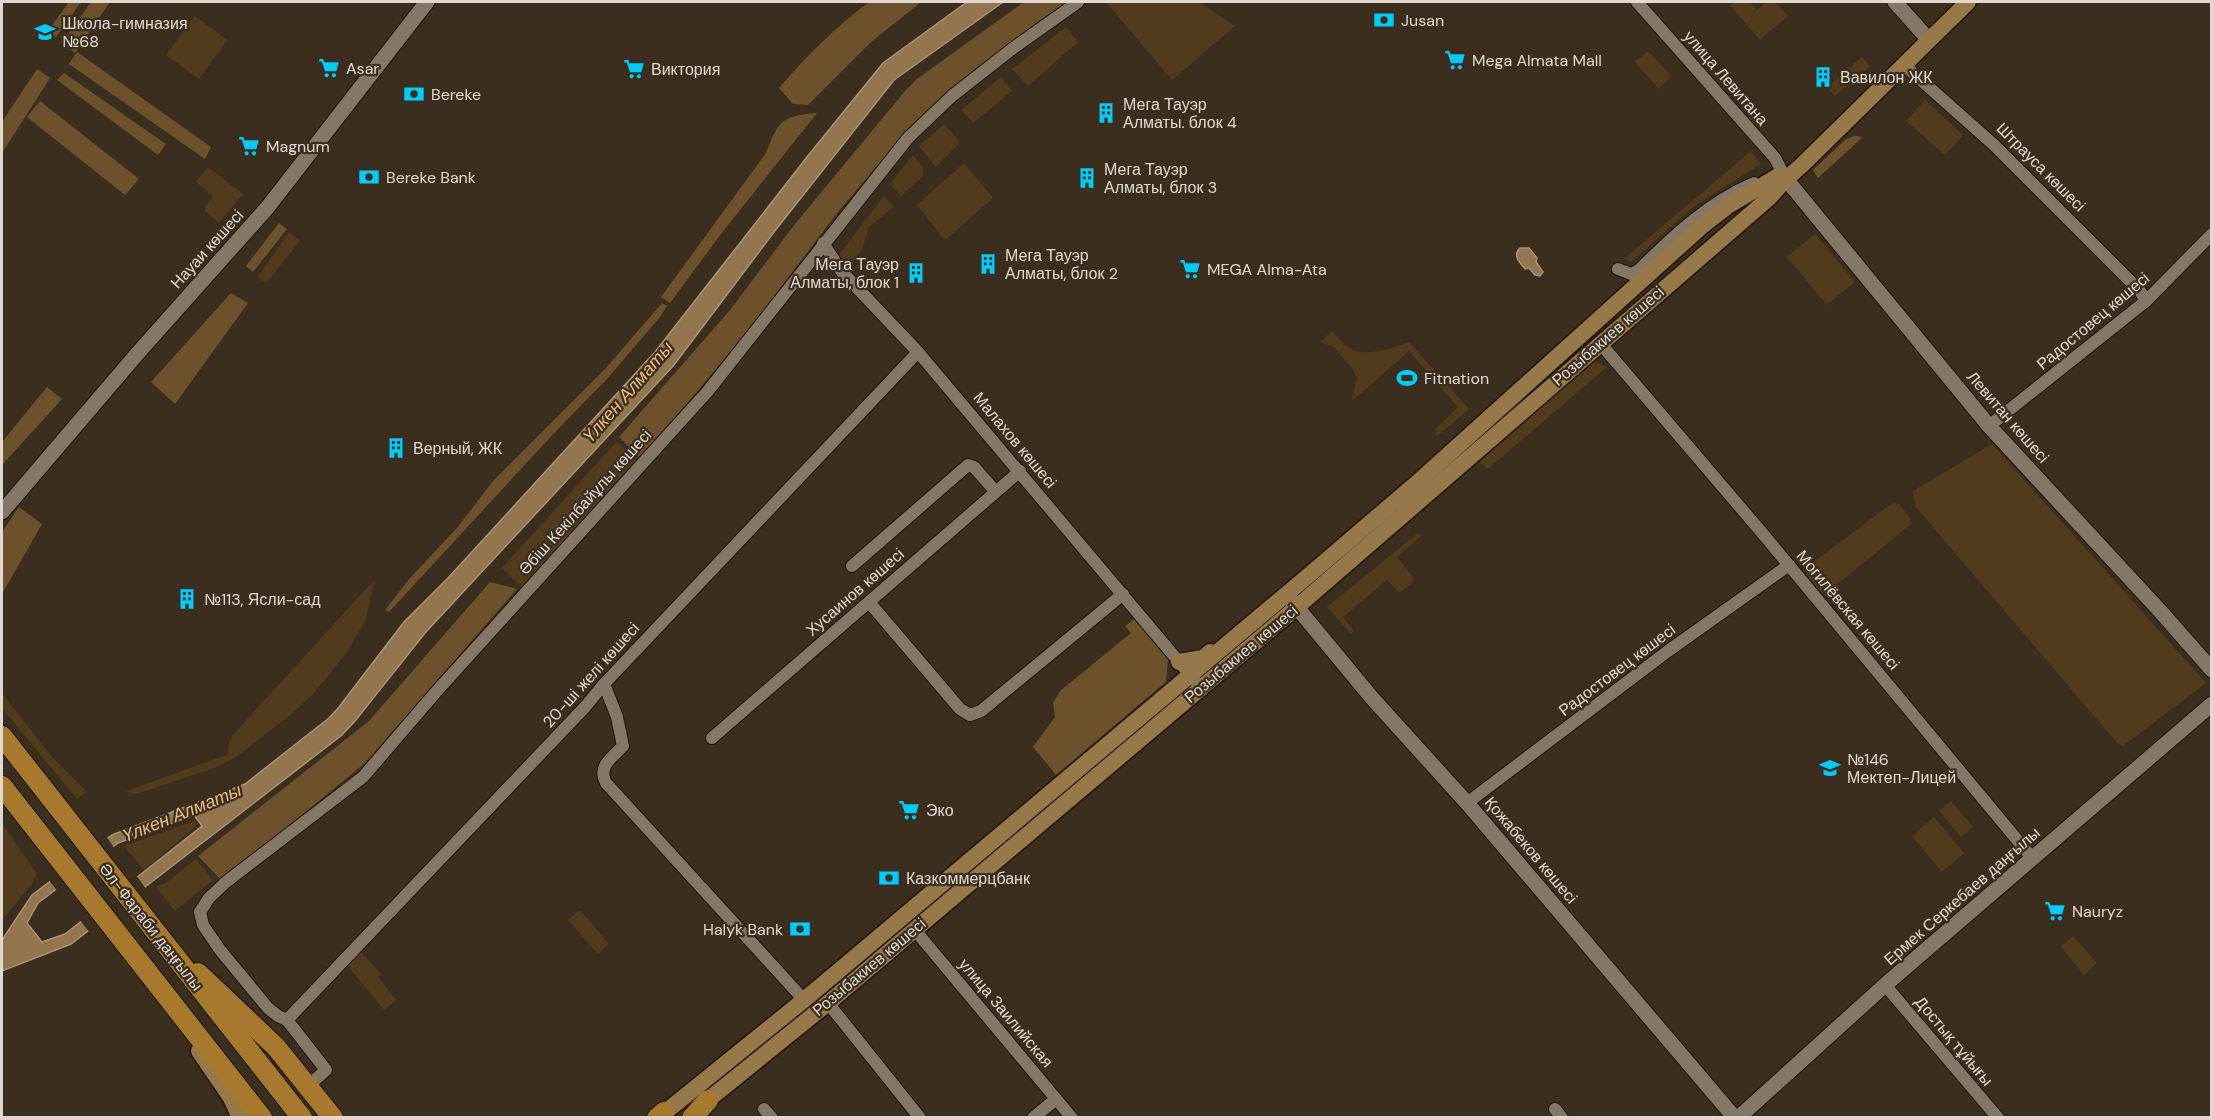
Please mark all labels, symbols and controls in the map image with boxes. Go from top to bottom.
bank icon: Jusan [1372,8,1396,32]
place label: Jusan [1401,10,1444,31]
place label: Школа-гимназия №68 [62,13,188,52]
school or university icon: Школа-гимназия №68 [33,20,57,44]
street label: улица Левитана [1679,26,1773,130]
supermarket icon: Mega Almata Mall [1443,48,1467,72]
place label: Mega Almata Mall [1472,50,1602,71]
supermarket icon: Asar [317,56,341,80]
supermarket icon: Виктория [622,57,646,81]
place label: Asar [346,58,379,79]
place label: Виктория [651,59,720,80]
building icon: Вавилон ЖК [1811,65,1835,89]
place label: Вавилон ЖК [1840,67,1933,88]
bank icon: Bereke [402,82,426,106]
place label: Bereke [431,84,481,105]
place label: Мега Тауэр Алматы. блок 4 [1123,94,1237,133]
building icon: Мега Тауэр Алматы. блок 4 [1094,101,1118,125]
street label: Штрауса көшесі [1992,118,2090,216]
supermarket icon: Magnum [237,134,261,158]
place label: Magnum [266,136,330,157]
place label: Мега Тауэр Алматы, блок 3 [1104,159,1217,198]
bank icon: Bereke Bank [357,165,381,189]
building icon: Мега Тауэр Алматы, блок 3 [1075,166,1099,190]
place label: Bereke Bank [386,167,476,188]
street label: Науаи көшесі [166,205,248,293]
place label: Мега Тауэр Алматы, блок 2 [1005,245,1118,284]
building icon: Мега Тауэр Алматы, блок 2 [976,252,1000,276]
place label: Мега Тауэр Алматы, блок 1 [790,254,899,293]
supermarket icon: MEGA Alma-Ata [1178,257,1202,281]
place label: MEGA Alma-Ata [1207,259,1327,280]
building icon: Мега Тауэр Алматы, блок 1 [904,261,928,285]
street label: Радостовец көшесі [2032,268,2154,374]
street label: Розыбакиев көшесі [1548,281,1668,391]
water label: Үлкен Алматы [577,336,679,448]
sports icon: Fitnation [1395,366,1419,390]
street label: Левитан көшесі [1962,367,2054,467]
place label: Fitnation [1424,368,1489,389]
street label: Малахов көшесі [969,388,1061,492]
street label: Әбіш Кекілбайұлы көшесі [514,425,656,579]
building icon: Верный, ЖК [384,436,408,460]
place label: Верный, ЖК [413,438,503,459]
street label: Хусаинов көшесі [801,544,909,640]
street label: Могилёвская көшесі [1792,546,1904,674]
building icon: №113, Ясли-сад [175,587,199,611]
place label: №113, Ясли-сад [204,589,321,610]
street label: Розыбакиев көшесі [1180,600,1302,708]
street label: 20-ші желі көшесі [538,618,644,732]
street label: Радостовец көшесі [1554,619,1680,721]
place label: №146 Мектеп-Лицей [1847,749,1956,788]
school or university icon: №146 Мектеп-Лицей [1818,756,1842,780]
water label: Үлкен Алматы [119,778,245,848]
street label: Қожабеков көшесі [1480,792,1582,908]
supermarket icon: Эко [897,798,921,822]
place label: Эко [926,800,954,821]
street label: Ермек Серкебаев даңғылы [1879,822,2045,970]
street label: Әл-Фараби даңғылы [95,859,207,995]
bank icon: Казкоммерцбанк [877,866,901,890]
place label: Казкоммерцбанк [906,868,1031,889]
supermarket icon: Nauryz [2043,899,2067,923]
place label: Nauryz [2072,901,2123,922]
street label: Розыбакиев көшесі [808,913,930,1021]
bank icon: Halyk Bank [788,917,812,941]
place label: Halyk Bank [703,919,783,940]
street label: улица Заилийская [954,954,1058,1072]
street label: Достық тұйығы [1910,992,1998,1090]

